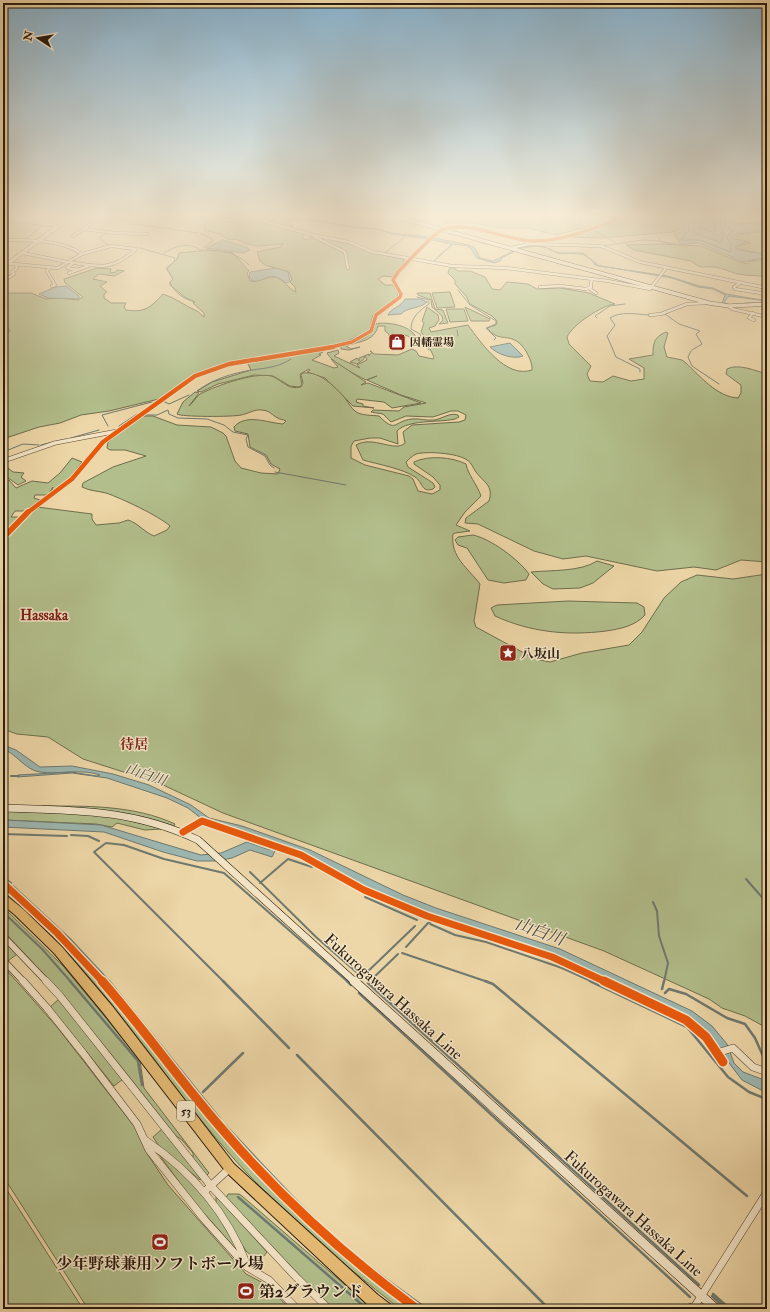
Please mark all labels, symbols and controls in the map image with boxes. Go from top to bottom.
north arrow [18,18,58,58]
text: N [21,29,36,43]
shop icon: 因幡霊場 [387,332,407,352]
place label: 因幡霊場 [410,336,454,349]
district label: Hassaka [20,606,69,625]
place icon: 八坂山 [498,643,518,663]
place label: 八坂山 [521,646,560,662]
district label: 待居 [120,736,148,753]
water label: 山白川 [123,760,170,790]
water label: 山白川 [512,913,569,951]
street label: Fukurogawara Hassaka Line [320,929,467,1064]
road number: 53 [177,1101,195,1121]
street label: Fukurogawara Hassaka Line [560,1146,707,1281]
sports icon: 少年野球兼用ソフトボール場 [150,1232,170,1252]
place label: 少年野球兼用ソフトボール場 [56,1254,264,1274]
sports icon: 第2グラウンド [236,1281,256,1301]
place label: 第2グラウンド [259,1282,363,1302]

